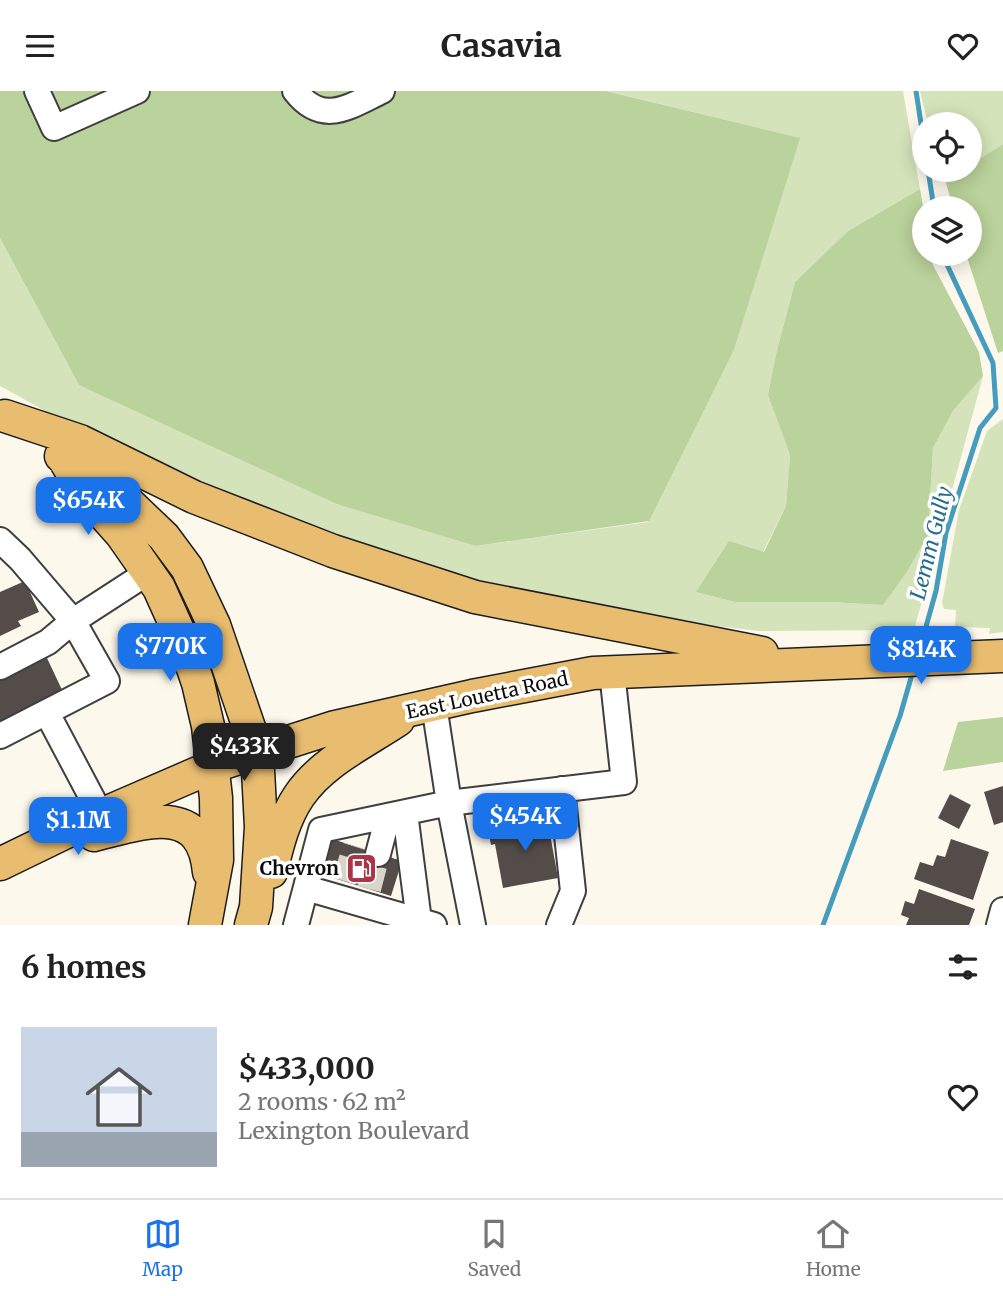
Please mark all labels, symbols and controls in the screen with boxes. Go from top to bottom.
text: Casavia [441,26,562,66]
icon: menu [21,27,59,65]
icon: heart [944,27,982,65]
map controls [912,112,982,266]
button: locate [912,112,982,182]
button: layers [912,196,982,266]
pin: $654K [39,477,137,537]
water label: Lemm Gully [904,484,958,602]
text: $654K [52,485,124,514]
pin: $770K [121,623,219,683]
pin: $814K [872,627,970,686]
text: $770K [134,631,206,660]
text: $814K [886,634,956,663]
street label: East Louetta Road [404,666,570,724]
pin: $433K [195,723,293,783]
text: $433K [209,731,279,760]
pin: $454K [476,793,574,853]
pin: $1.1M [29,797,127,857]
text: $454K [489,801,561,830]
text: $1.1M [45,805,111,834]
fuel station icon: Chevron [345,851,379,885]
place label: Chevron [260,856,339,880]
text: 6 homes [21,948,146,986]
icon: filters [944,948,982,986]
text: $433,000 [238,1049,375,1087]
icon: home [77,1055,161,1139]
icon: heart [944,1078,982,1116]
text: 2 rooms · 62 m² [238,1087,406,1116]
text: Lexington Boulevard [238,1116,469,1145]
tab: Map [142,1215,183,1281]
tab: Saved [467,1215,521,1281]
tab: Home [806,1215,861,1281]

